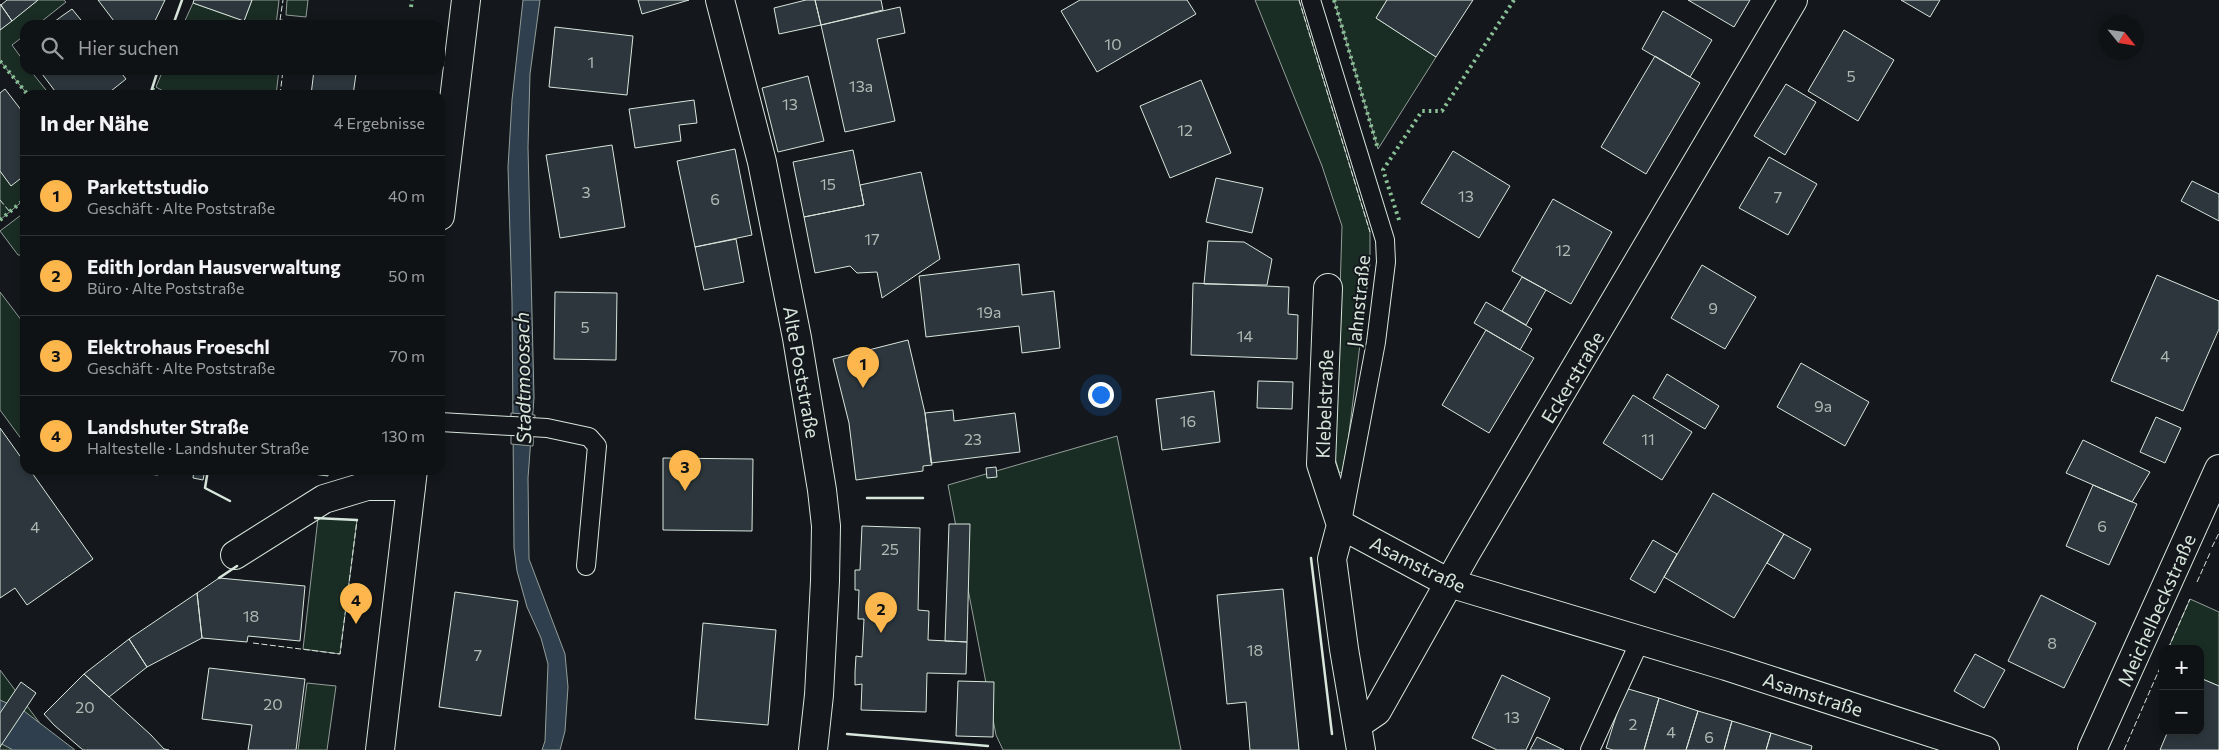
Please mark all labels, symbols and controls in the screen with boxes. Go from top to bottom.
north arrow [2099,15,2144,60]
search box [20,20,445,75]
icon: search [38,34,66,62]
house number: 10 [1104,34,1122,53]
text: Hier suchen [78,36,179,59]
house number: 1 [588,52,594,71]
house number: 5 [1846,66,1856,85]
house number: 13a [849,76,873,95]
house number: 13 [782,94,798,113]
text: In der Nähe [40,110,149,135]
text: 4 Ergebnisse [334,113,425,132]
house number: 12 [1177,120,1193,139]
house number: 15 [820,174,836,193]
text: Parkettstudio [87,175,209,198]
house number: 3 [581,182,591,201]
text: 1 [52,186,60,205]
text: 40 m [388,186,425,205]
house number: 13 [1458,186,1474,205]
house number: 7 [1774,187,1782,206]
house number: 6 [710,189,720,208]
text: Geschäft · Alte Poststraße [87,198,275,217]
house number: 17 [864,229,880,248]
house number: 12 [1555,240,1571,259]
street label: Jahnstraße [1342,254,1374,348]
text: Edith Jordan Hausverwaltung [87,255,341,278]
text: 2 [51,266,61,285]
text: 50 m [388,266,425,285]
text: Büro · Alte Poststraße [87,278,244,297]
house number: 9 [1708,298,1718,317]
house number: 19a [977,302,1001,321]
street label: Alte Poststraße [779,304,825,440]
water label: Stadtmoosach [509,312,535,444]
house number: 5 [580,317,590,336]
house number: 14 [1237,326,1254,345]
street label: Eckerstraße [1536,327,1608,427]
text: Elektrohaus Froeschl [87,335,270,358]
text: 3 [51,346,61,365]
text: 70 m [389,346,425,365]
house number: 4 [2160,346,2170,365]
pin: 1 [847,347,879,388]
street label: Klebelstraße [1311,349,1337,459]
text: Geschäft · Alte Poststraße [87,358,275,377]
your location [1088,382,1114,408]
house number: 9a [1814,396,1832,415]
house number: 16 [1180,411,1196,430]
text: Landshuter Straße [87,415,249,438]
text: 4 [51,426,61,445]
text: 130 m [382,426,425,445]
house number: 23 [964,429,982,448]
house number: 11 [1641,429,1655,448]
text: Haltestelle · Landshuter Straße [87,438,309,457]
pin: 3 [669,450,701,491]
house number: 6 [2097,516,2107,535]
house number: 4 [30,517,40,536]
street label: Meichelbeckstraße [2112,530,2200,690]
street label: Asamstraße [1366,531,1470,597]
house number: 25 [881,539,899,558]
pin: 4 [340,583,372,624]
pin: 2 [865,592,897,633]
house number: 18 [243,606,259,625]
house number: 8 [2047,633,2057,652]
house number: 18 [1247,640,1263,659]
house number: 7 [474,645,482,664]
map controls [2159,645,2204,735]
button: + [2159,645,2204,690]
street label: Asamstraße [1760,667,1866,721]
button: − [2159,690,2204,735]
house number: 20 [263,694,283,713]
house number: 20 [75,697,95,716]
house number: 13 [1504,707,1520,726]
house number: 2 [1629,714,1638,733]
house number: 4 [1666,722,1676,741]
house number: 6 [1704,727,1714,746]

